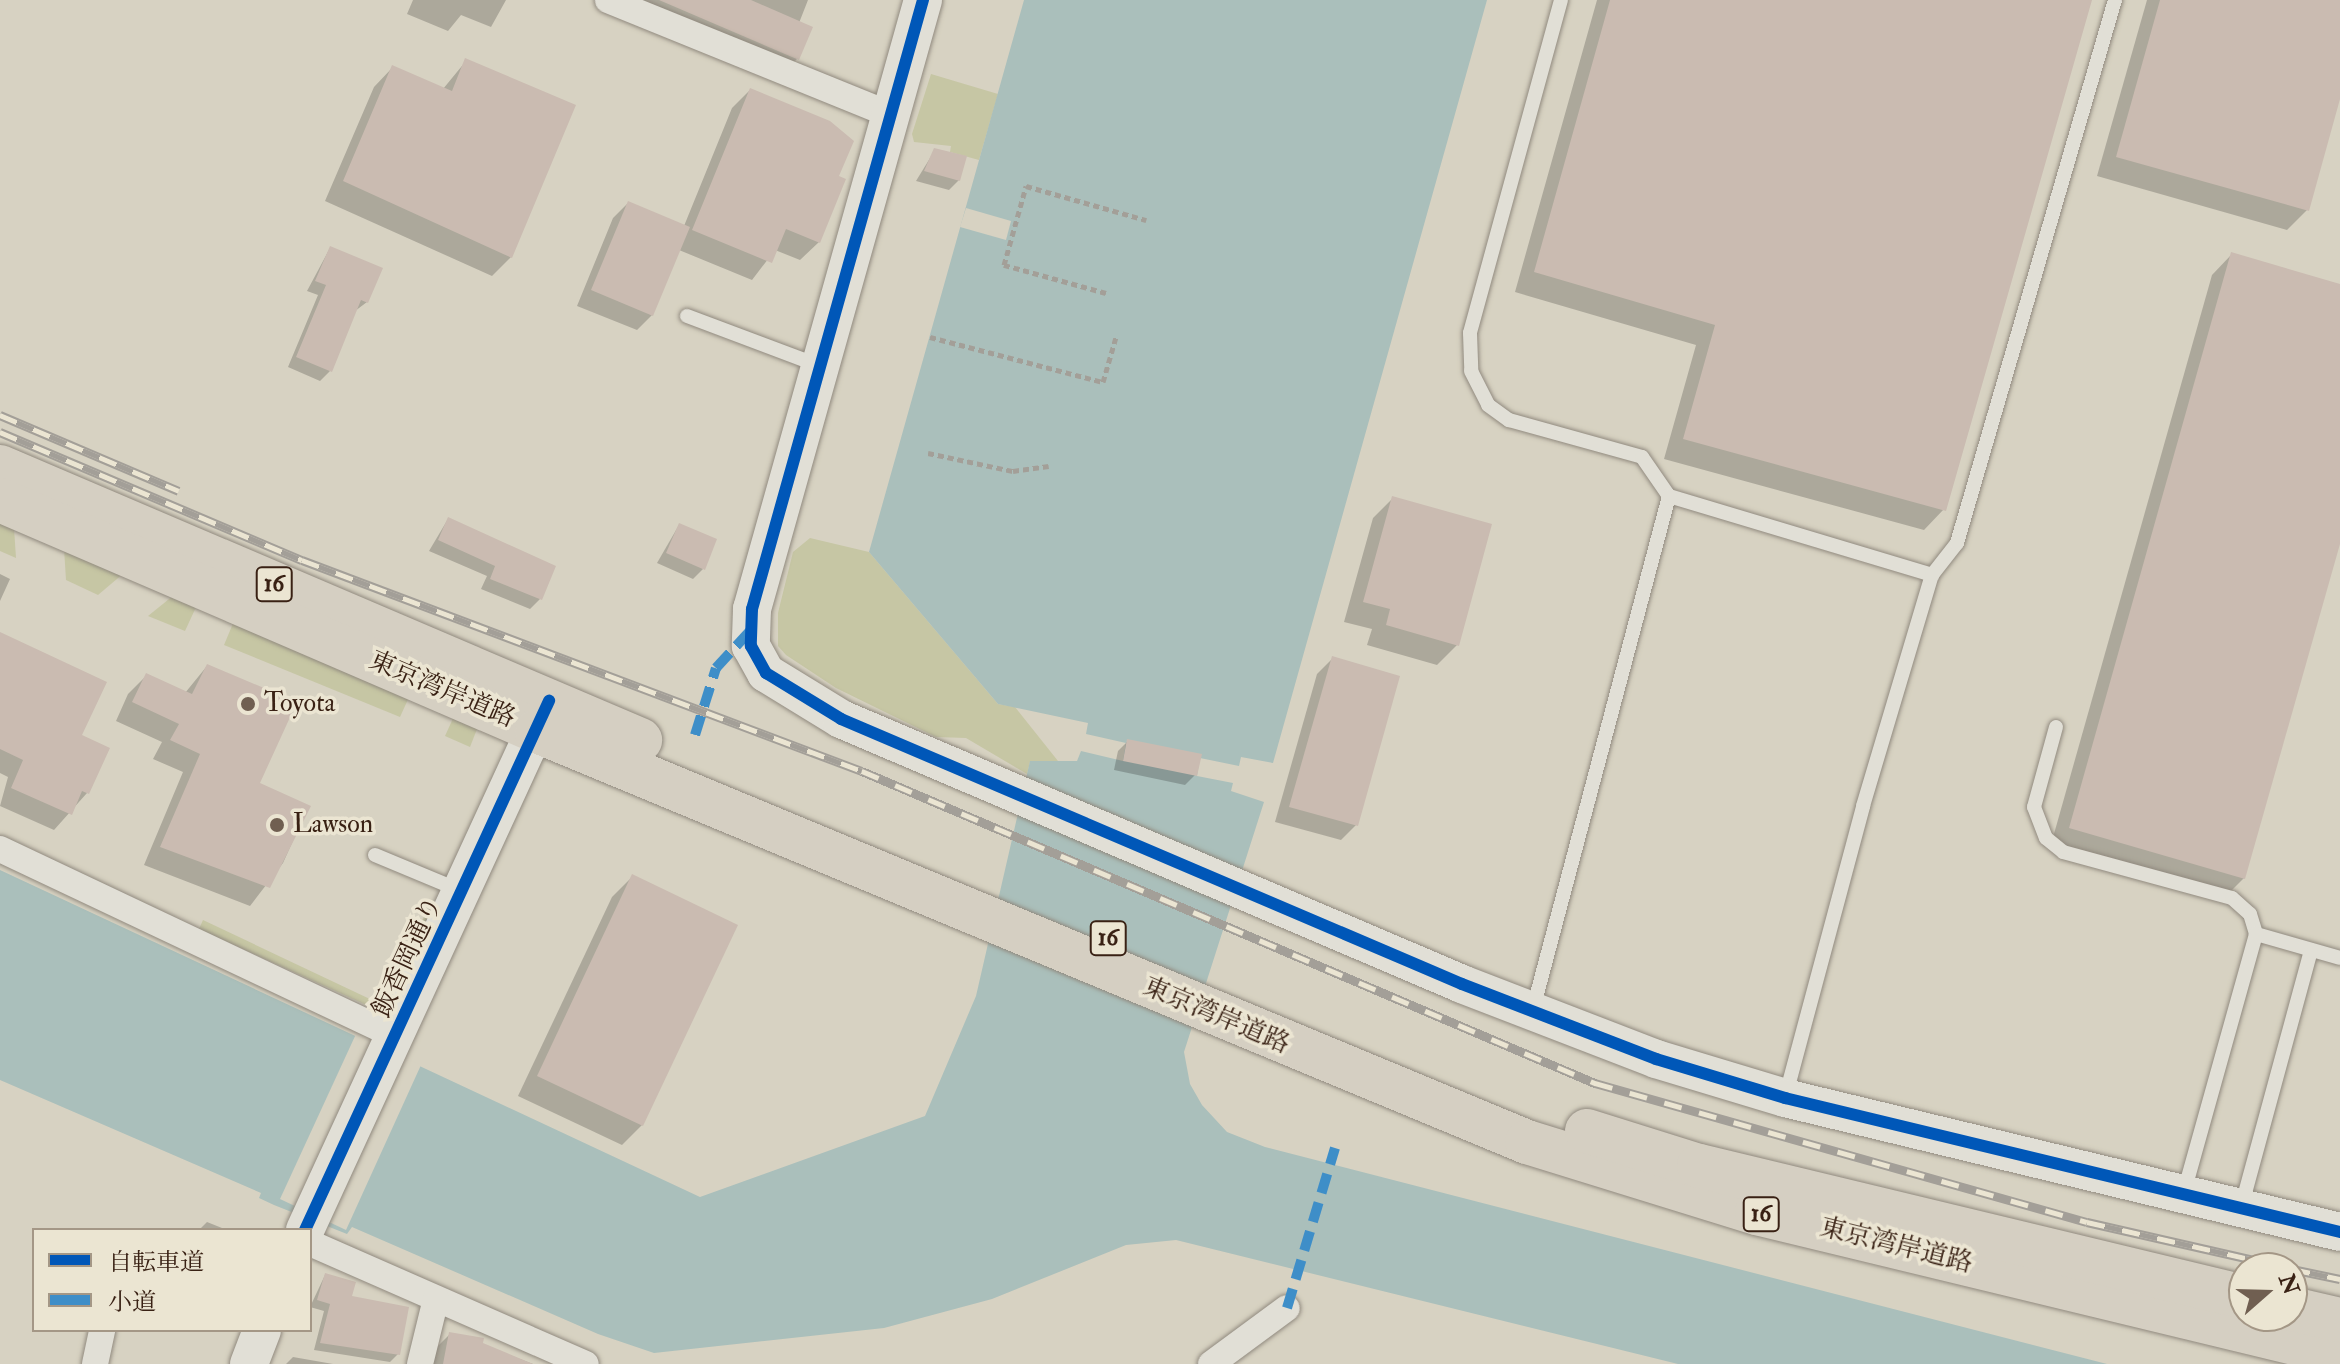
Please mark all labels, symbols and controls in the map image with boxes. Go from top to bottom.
road number: 16 [254,564,294,604]
street label: 東京湾岸道路 [364,645,520,735]
place label: Toyota [264,688,335,720]
marker: Toyota [239,695,257,713]
place label: Lawson [293,809,373,841]
marker: Lawson [268,816,286,834]
street label: 飯香岡通り [366,891,450,1023]
road number: 16 [1088,918,1128,958]
street label: 東京湾岸道路 [1138,971,1294,1061]
road number: 16 [1741,1194,1781,1234]
street label: 東京湾岸道路 [1817,1212,1975,1280]
legend [32,1228,312,1332]
text: 自転車道 [108,1247,204,1278]
north arrow [2228,1252,2308,1332]
text: N [2272,1270,2305,1299]
text: 小道 [108,1287,156,1318]

